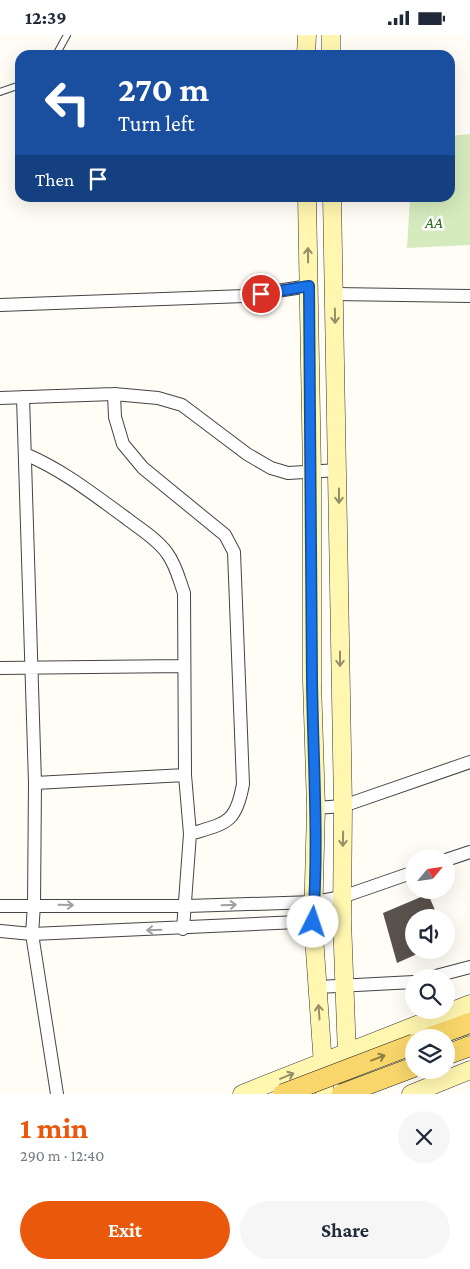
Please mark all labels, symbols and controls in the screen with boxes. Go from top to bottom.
text: 12:39 [25,7,67,28]
icon: left [35,70,100,135]
text: 270 m [118,70,209,109]
text: Turn left [118,111,195,136]
icon: arrive [84,165,112,193]
text: Then [35,169,74,190]
park label: AA [424,214,443,231]
one-way arrow [303,248,313,264]
pin [240,273,282,315]
icon: arrive [247,280,275,308]
one-way arrow [330,308,340,324]
one-way arrow [334,488,344,504]
one-way arrow [335,650,345,666]
one-way arrow [338,830,348,846]
north arrow [405,849,455,899]
map controls [405,849,455,1079]
position arrow [286,895,338,947]
one-way arrow [58,900,74,910]
one-way arrow [220,900,236,910]
button: sound [405,909,455,959]
one-way arrow [146,925,162,935]
button: search [405,969,455,1019]
one-way arrow [315,1005,324,1021]
button: layers [405,1029,455,1079]
one-way arrow [370,1053,385,1062]
one-way arrow [279,1070,294,1080]
text: 1 min [20,1111,88,1144]
button: close [398,1111,450,1163]
text: 290 m · 12:40 [20,1147,104,1164]
button: Exit [20,1201,230,1259]
button: Share [240,1201,450,1259]

